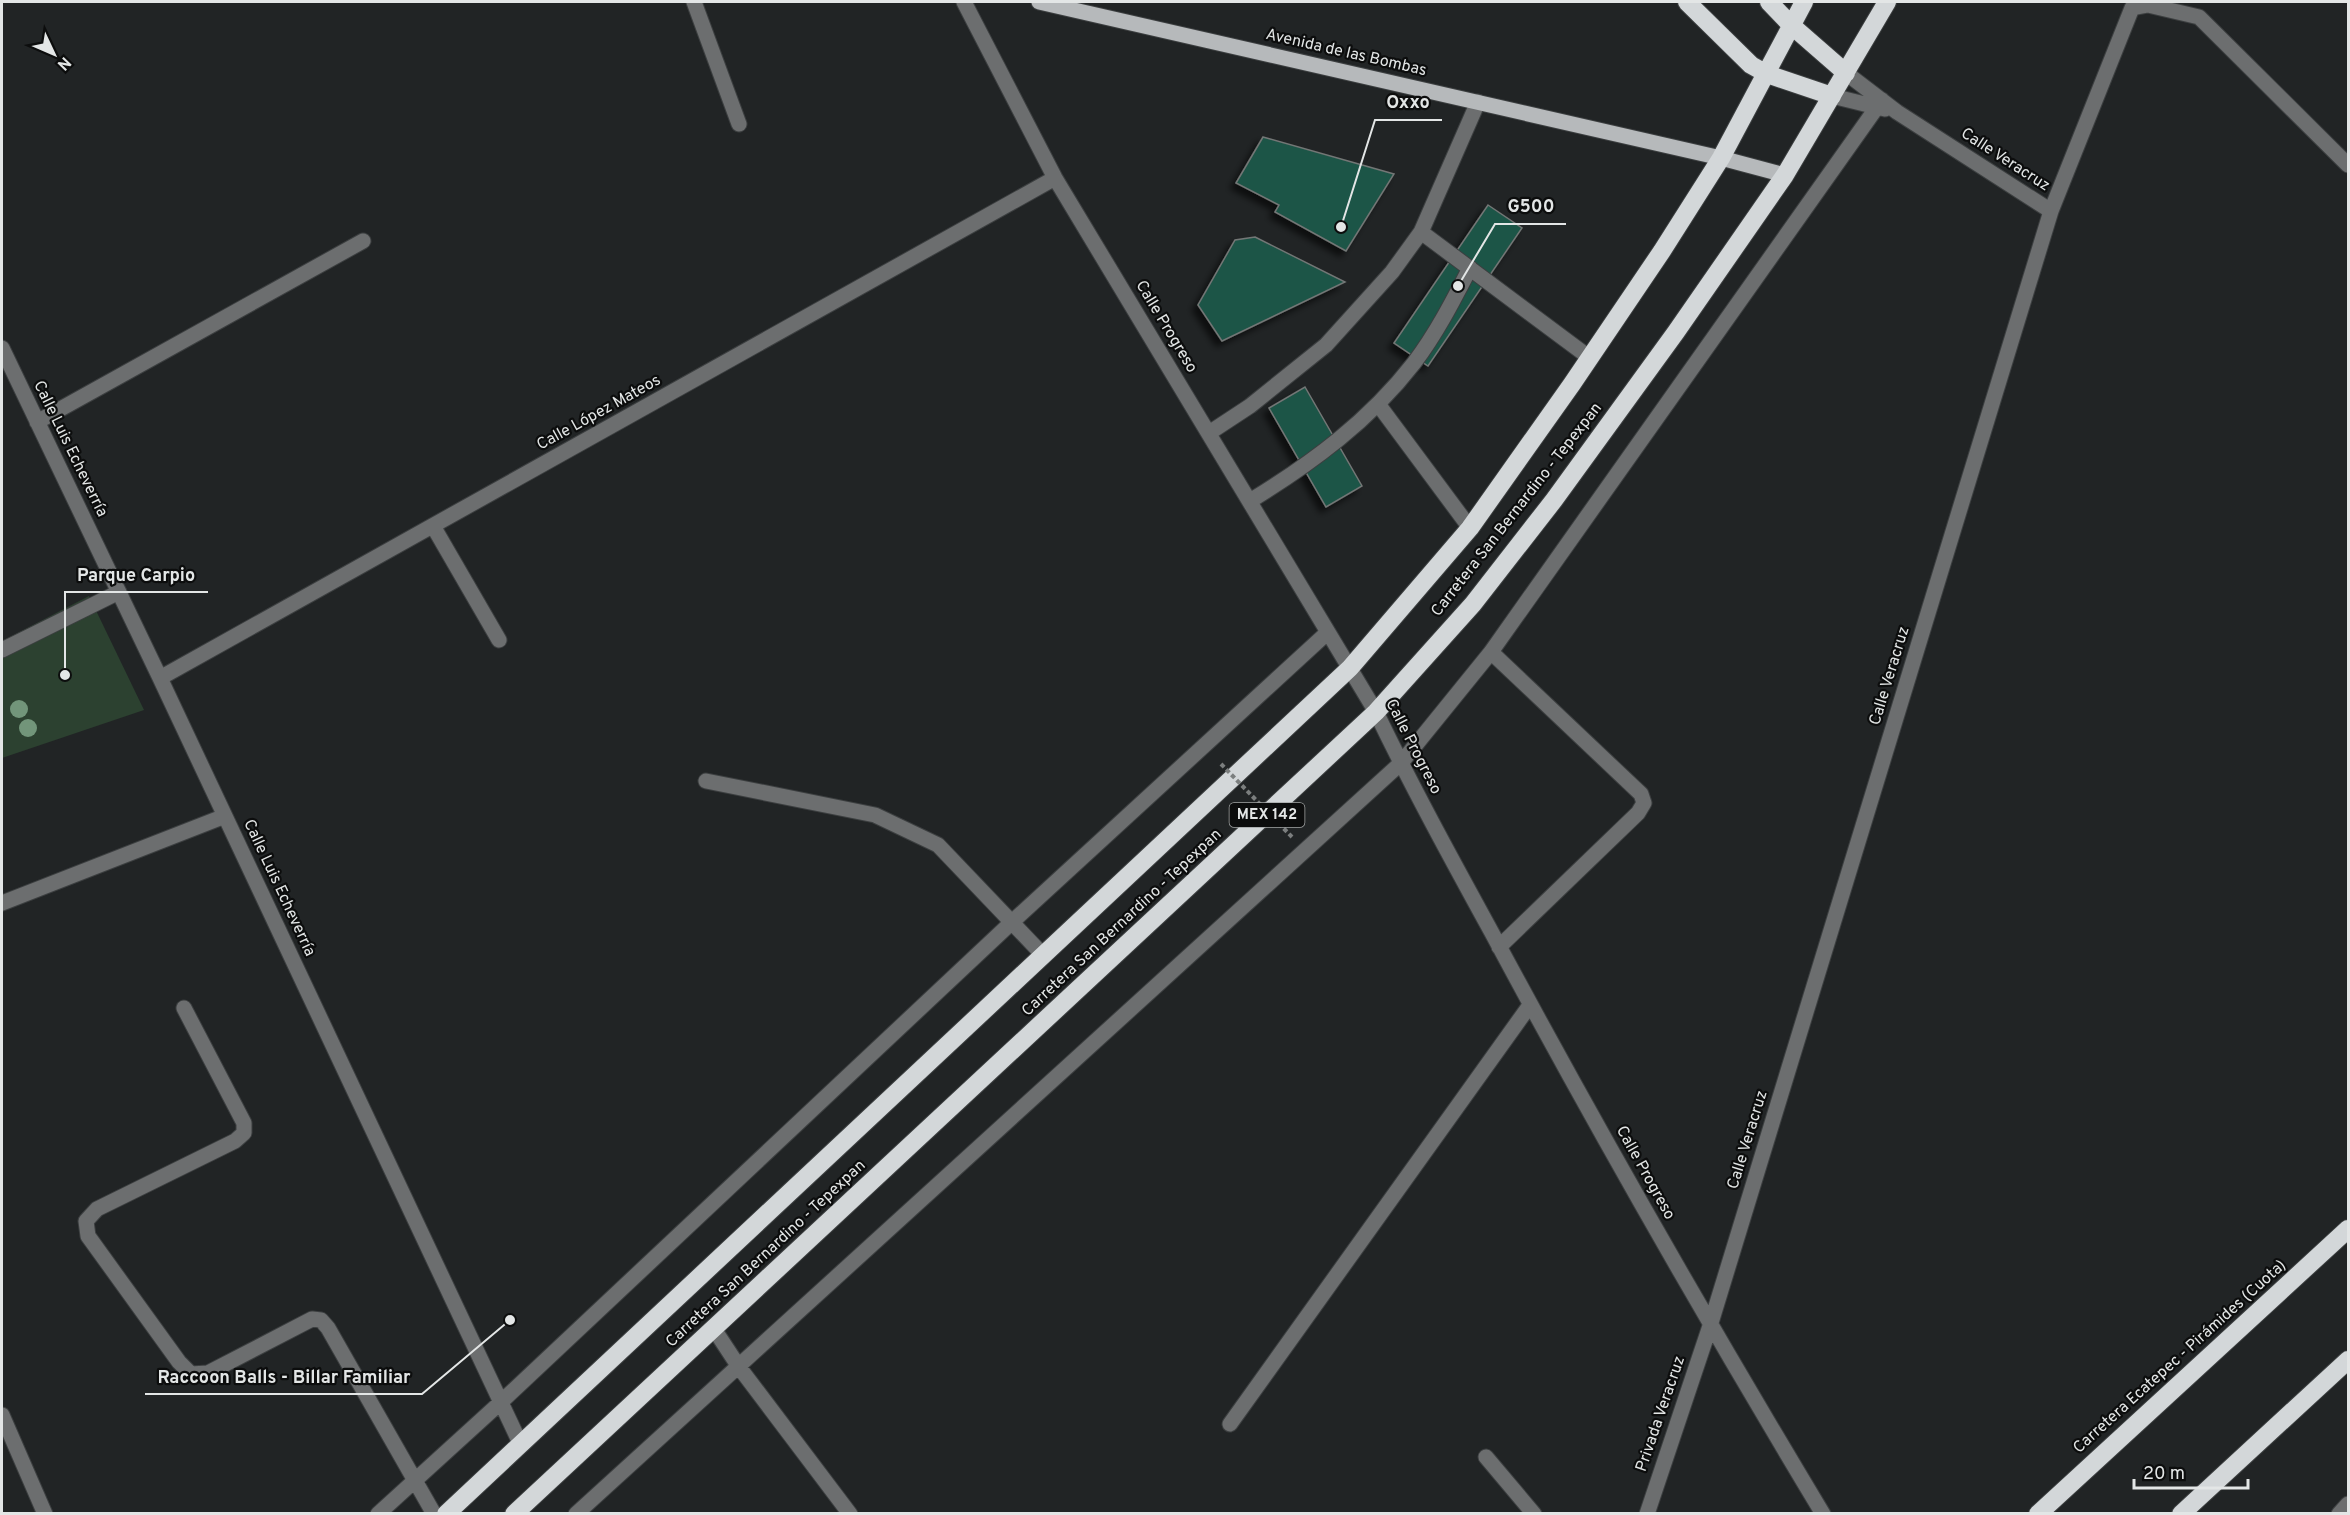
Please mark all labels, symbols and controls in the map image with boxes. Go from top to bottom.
north arrow [24,24,84,84]
street label: Avenida de las Bombas [1264,25,1428,81]
text: N [52,52,75,74]
callout: Oxxo [1375,84,1442,120]
text: Oxxo [1386,92,1430,115]
street label: Calle Veracruz [1957,124,2053,196]
callout: G500 [1495,188,1566,224]
text: G500 [1508,196,1554,219]
street label: Calle Progreso [1131,277,1201,377]
street label: Calle López Mateos [534,371,664,455]
street label: Calle Luis Echeverría [28,378,112,520]
street label: Carretera San Bernardino - Tepexpan [1427,399,1607,621]
callout: Parque Carpio [65,556,208,592]
text: Parque Carpio [77,565,195,588]
street label: Calle Veracruz [1865,624,1915,728]
street label: Calle Progreso [1380,696,1446,798]
road number: MEX 142 [1230,803,1304,827]
street label: Calle Luis Echeverría [238,816,320,960]
street label: Carretera San Bernardino - Tepexpan [1018,825,1226,1021]
street label: Calle Veracruz [1723,1088,1773,1192]
street label: Calle Progreso [1611,1123,1679,1224]
street label: Carretera San Bernardino - Tepexpan [662,1156,870,1352]
street label: Carretera Ecatepec - Pirámides (Cuota) [2069,1256,2291,1458]
street label: Privada Veracruz [1632,1354,1690,1474]
callout: Raccoon Balls - Billar Familiar [145,1358,422,1394]
text: Raccoon Balls - Billar Familiar [157,1367,411,1390]
scale bar [2134,1452,2248,1490]
text: 20 m [2143,1463,2185,1486]

